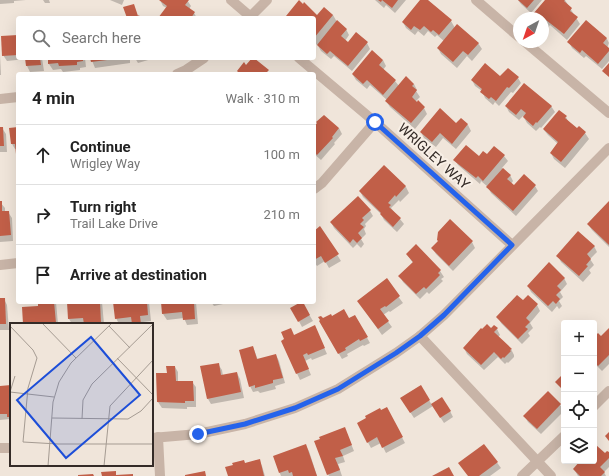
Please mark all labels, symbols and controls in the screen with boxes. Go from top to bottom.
north arrow [513,12,549,48]
search box [16,16,316,60]
icon: search [30,27,52,49]
text: Search here [62,29,141,47]
text: 4 min [32,88,75,108]
text: Walk · 310 m [225,91,300,106]
route start [366,113,384,131]
street label: WRIGLEY WAY [395,120,474,193]
text: Continue [70,138,131,156]
icon: ahead [32,144,54,166]
text: 100 m [263,147,300,162]
text: Wrigley Way [70,156,140,171]
text: Turn right [70,198,136,216]
icon: right [32,204,54,226]
text: 210 m [263,207,300,222]
text: Trail Lake Drive [70,216,158,231]
icon: arrive [32,264,54,286]
text: Arrive at destination [70,266,207,284]
map controls [561,320,597,464]
button: + [561,320,597,356]
inset map [10,323,153,466]
button: − [561,356,597,392]
button: locate [561,392,597,428]
route end [189,425,207,443]
button: layers [561,428,597,464]

